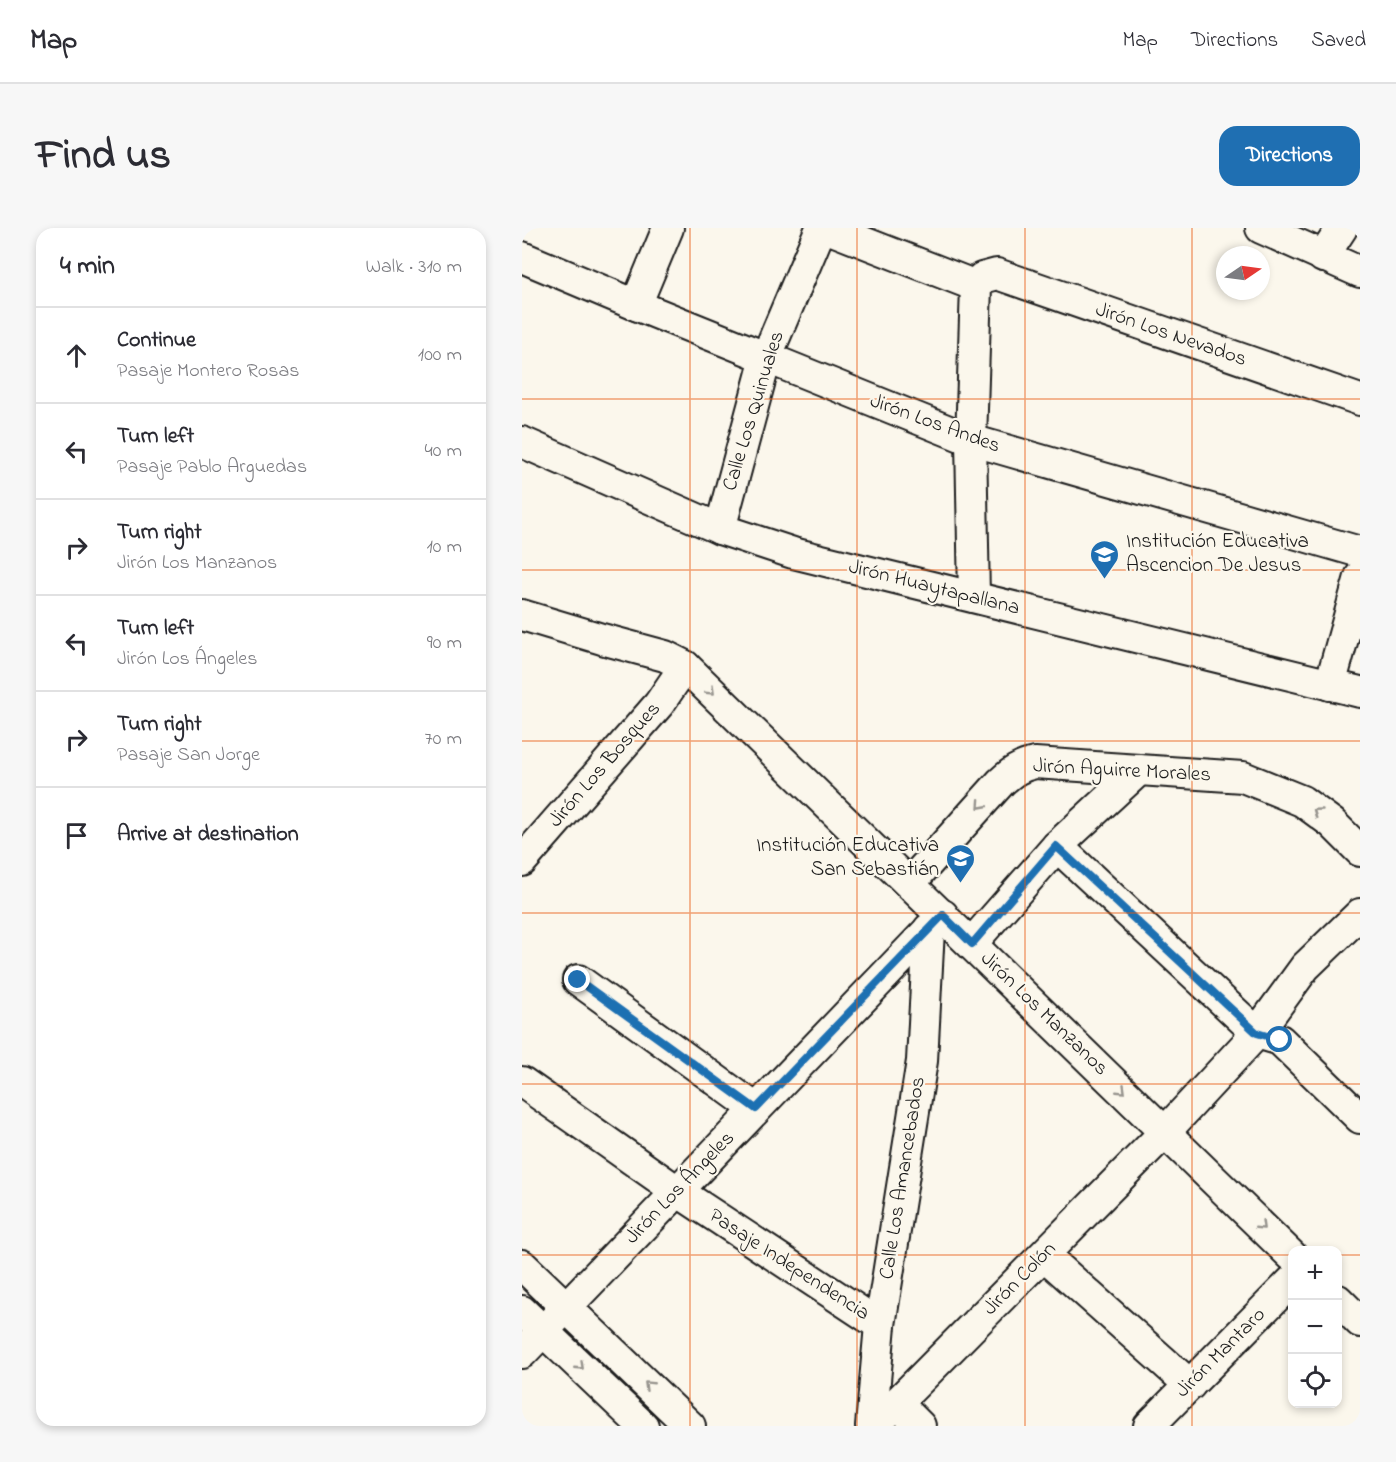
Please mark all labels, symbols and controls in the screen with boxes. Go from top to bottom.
text: Map [30,21,77,62]
text: Map [1122,26,1158,56]
text: Directions [1191,26,1278,56]
text: Saved [1311,26,1366,56]
text: Find us [36,126,171,187]
button: Directions [1219,126,1360,186]
north arrow [1216,246,1270,300]
text: 4 min [60,248,115,286]
text: Walk · 310 m [366,253,462,282]
street label: Jirón Los Nevados [1091,295,1251,375]
text: Continue [117,325,196,357]
street label: Calle Los Quinuales [715,327,793,495]
icon: ahead [60,339,93,372]
text: 100 m [418,341,462,370]
text: Pasaje Montero Rosas [117,357,299,386]
street label: Jirón Los Andes [866,386,1004,462]
text: Turn left [117,421,194,453]
icon: left [60,435,93,468]
text: 40 m [425,437,462,466]
text: Pasaje Pablo Arguedas [117,453,307,482]
text: Turn right [117,517,202,549]
place label: Institución Educativa Ascencion De Jesus [1126,527,1309,581]
icon: right [60,531,93,564]
text: 10 m [426,533,462,562]
school or university icon: Institución Educativa Ascencion De Jesus [1089,538,1121,580]
text: Jirón Los Manzanos [117,549,277,578]
street label: Jirón Huaytapallana [845,552,1023,626]
text: Turn left [117,613,194,645]
icon: left [60,627,93,660]
text: 90 m [427,629,462,658]
text: Jirón Los Ángeles [117,645,257,674]
one-way arrow [704,684,714,695]
street label: Jirón Los Bosques [542,695,668,835]
text: Turn right [117,709,202,741]
icon: right [60,723,93,756]
text: 70 m [425,725,462,754]
text: Pasaje San Jorge [117,741,260,770]
street label: Jirón Aguirre Morales [1032,751,1212,793]
one-way arrow [977,798,988,808]
one-way arrow [1312,808,1323,819]
icon: arrive [60,819,93,852]
text: Arrive at destination [117,819,299,851]
place label: Institución Educativa San Sebastián [756,831,939,885]
school or university icon: Institución Educativa San Sebastián [944,842,976,884]
street label: Jirón Los Manzanos [973,945,1115,1083]
route end [564,966,590,992]
route start [1266,1026,1292,1052]
street label: Calle Los Amancebados [872,1075,934,1281]
one-way arrow [1114,1082,1125,1093]
street label: Jirón Los Ángeles [617,1124,743,1253]
street label: Pasaje Independencia [702,1202,876,1328]
one-way arrow [1255,1219,1265,1230]
street label: Jirón Colón [976,1235,1064,1323]
map controls [1288,1246,1342,1408]
button: + [1288,1246,1342,1300]
button: − [1288,1300,1342,1354]
street label: Jirón Mantaro [1169,1301,1273,1405]
button: locate [1288,1354,1342,1408]
one-way arrow [573,1359,583,1370]
one-way arrow [644,1382,655,1393]

